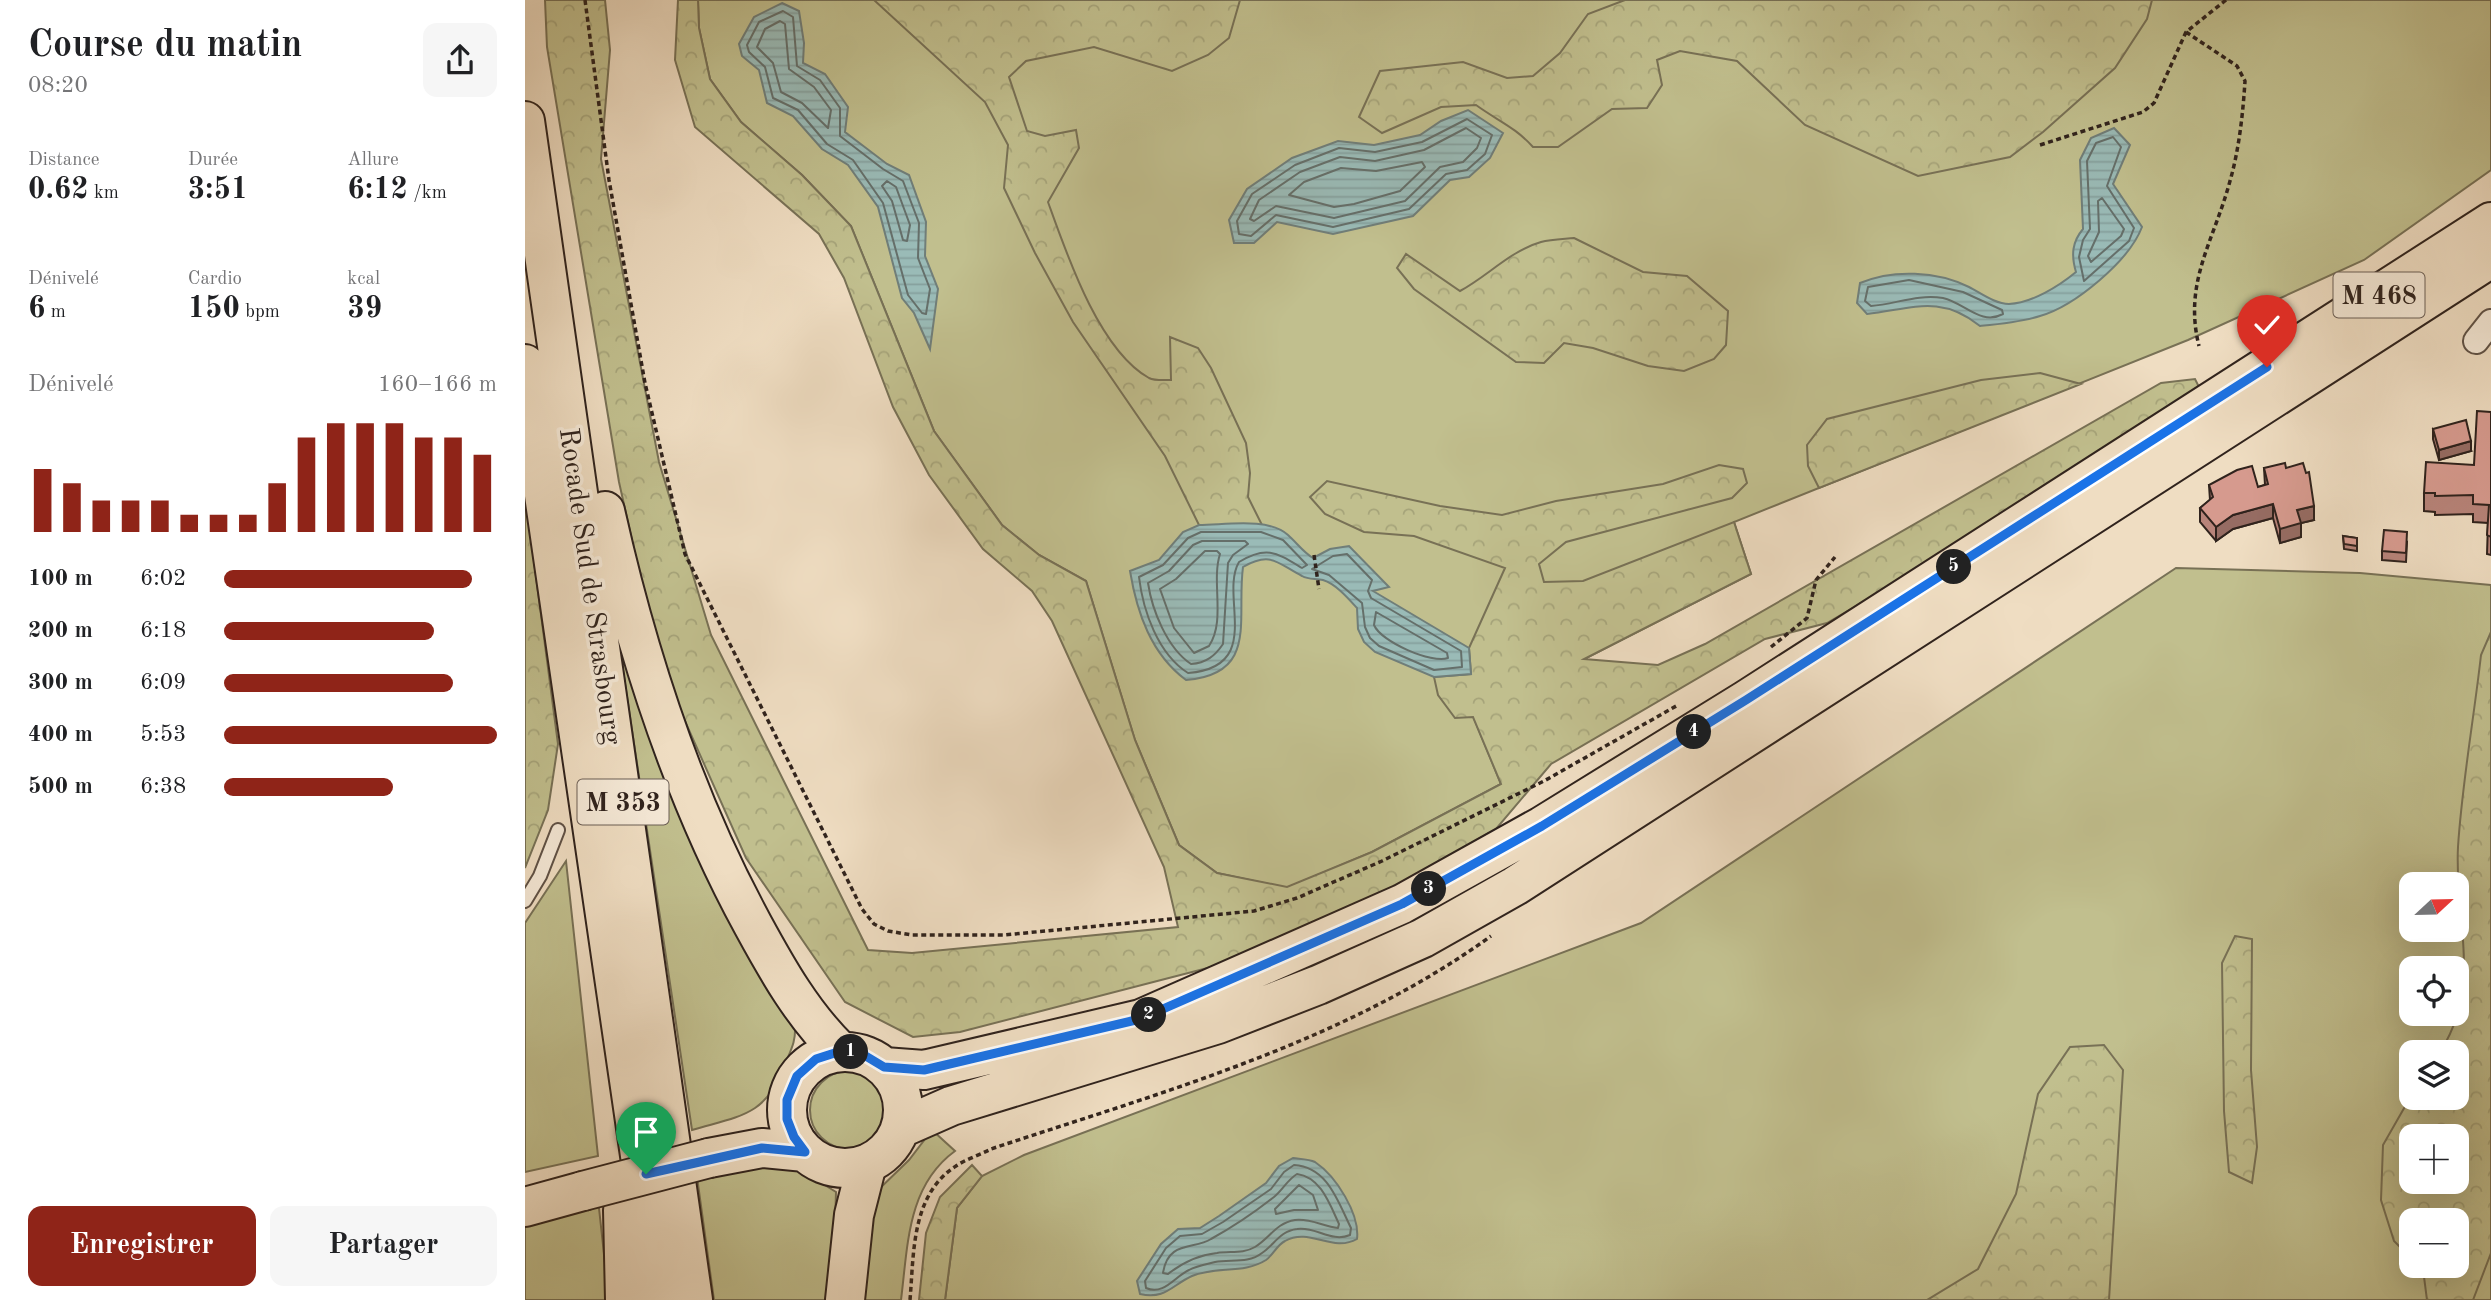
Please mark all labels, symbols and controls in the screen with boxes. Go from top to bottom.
button: share [423,23,497,97]
text: Course du matin [28,27,302,65]
text: 08:20 [28,74,88,97]
text: Distance [28,151,100,170]
text: Durée [188,151,238,170]
text: Allure [347,151,399,170]
text: 0.62 [28,175,89,205]
text: 3:51 [188,175,248,205]
text: 6:12 [347,175,408,205]
text: km [89,184,119,203]
text: /km [408,184,447,203]
text: Dénivelé [28,270,99,289]
text: Cardio [188,270,242,289]
text: kcal [347,270,380,289]
road number: M 468 [2333,272,2424,318]
text: 6 [28,294,45,324]
text: 150 [188,294,240,324]
text: 39 [347,294,382,324]
pin [2237,295,2297,367]
text: m [45,303,66,322]
text: bpm [240,303,280,322]
icon: check [2248,306,2286,344]
text: Dénivelé [28,373,114,396]
text: 160–166 m [378,373,497,396]
street label: Rocade Sud de Strasbourg [553,426,625,747]
pin: 5 [1937,550,1971,584]
text: 5 [1948,557,1959,576]
text: 100 m [28,567,93,590]
text: 6:02 [140,567,186,590]
text: 200 m [28,619,93,642]
text: 6:18 [140,619,186,642]
text: 300 m [28,671,93,694]
text: 6:09 [140,671,186,694]
pin: 4 [1677,714,1711,750]
text: 4 [1688,722,1699,741]
text: 400 m [28,723,93,746]
text: 5:53 [140,723,186,746]
text: 500 m [28,775,93,798]
text: 6:38 [140,775,186,798]
road number: M 353 [577,780,669,824]
pin: 3 [1411,872,1447,906]
north arrow [2399,872,2469,942]
map controls [2399,872,2469,1278]
text: 3 [1423,879,1434,898]
button: locate [2399,956,2469,1026]
pin: 2 [1131,998,1167,1032]
text: 2 [1143,1005,1154,1024]
pin: 1 [833,1034,869,1070]
button: layers [2399,1040,2469,1110]
text: 1 [845,1042,856,1061]
pin [616,1102,676,1174]
icon: arrive [627,1113,665,1151]
button: + [2399,1124,2469,1194]
button: Enregistrer [28,1206,256,1286]
button: Partager [270,1206,497,1286]
button: − [2399,1208,2469,1278]

